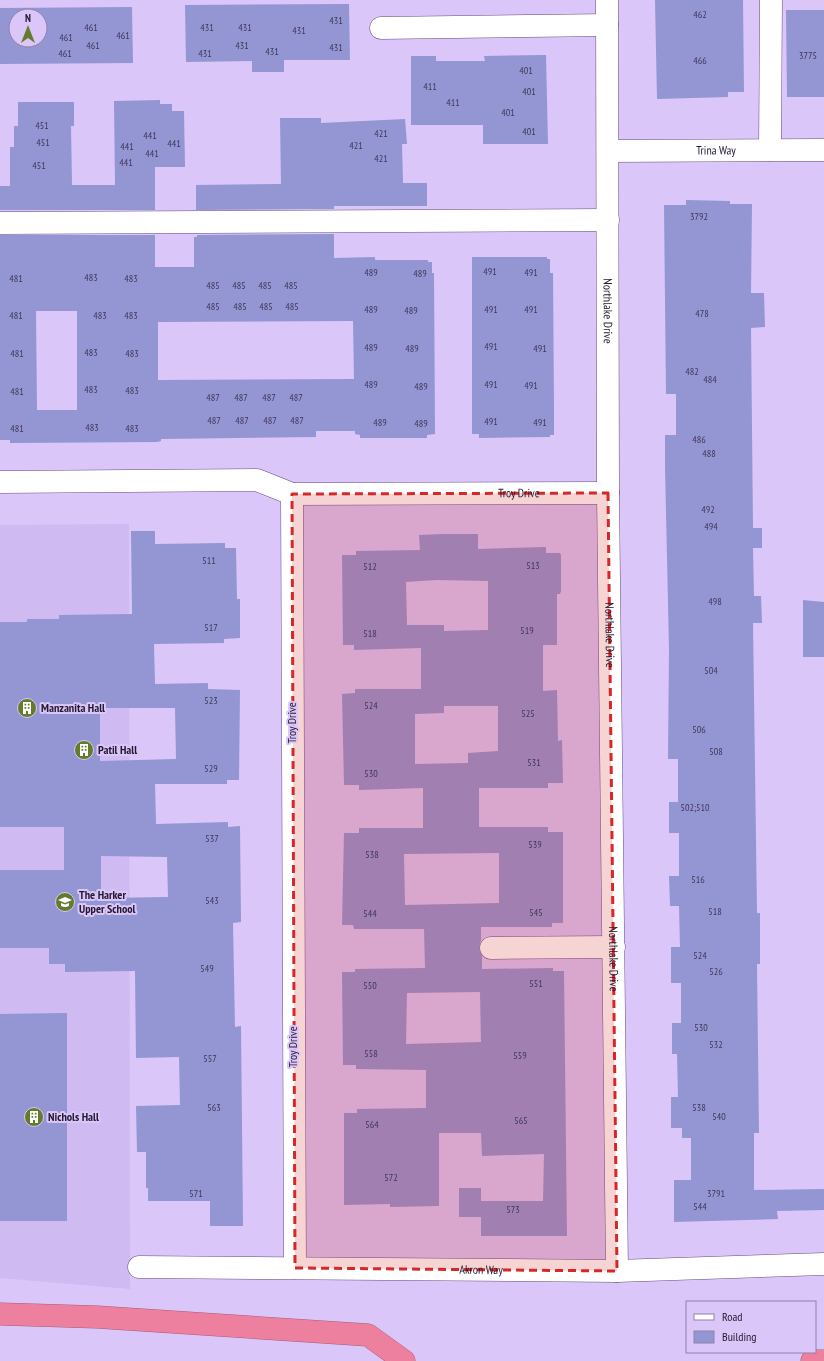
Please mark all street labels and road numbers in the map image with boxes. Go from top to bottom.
street label: Trina Way [696,142,736,158]
street label: Northlake Drive [601,278,616,344]
street label: Troy Drive [498,485,540,500]
street label: Northlake Drive [602,602,618,668]
street label: Troy Drive [284,702,299,744]
street label: Northlake Drive [606,926,622,992]
street label: Troy Drive [285,1026,300,1068]
street label: Akron Way [459,1262,503,1277]

